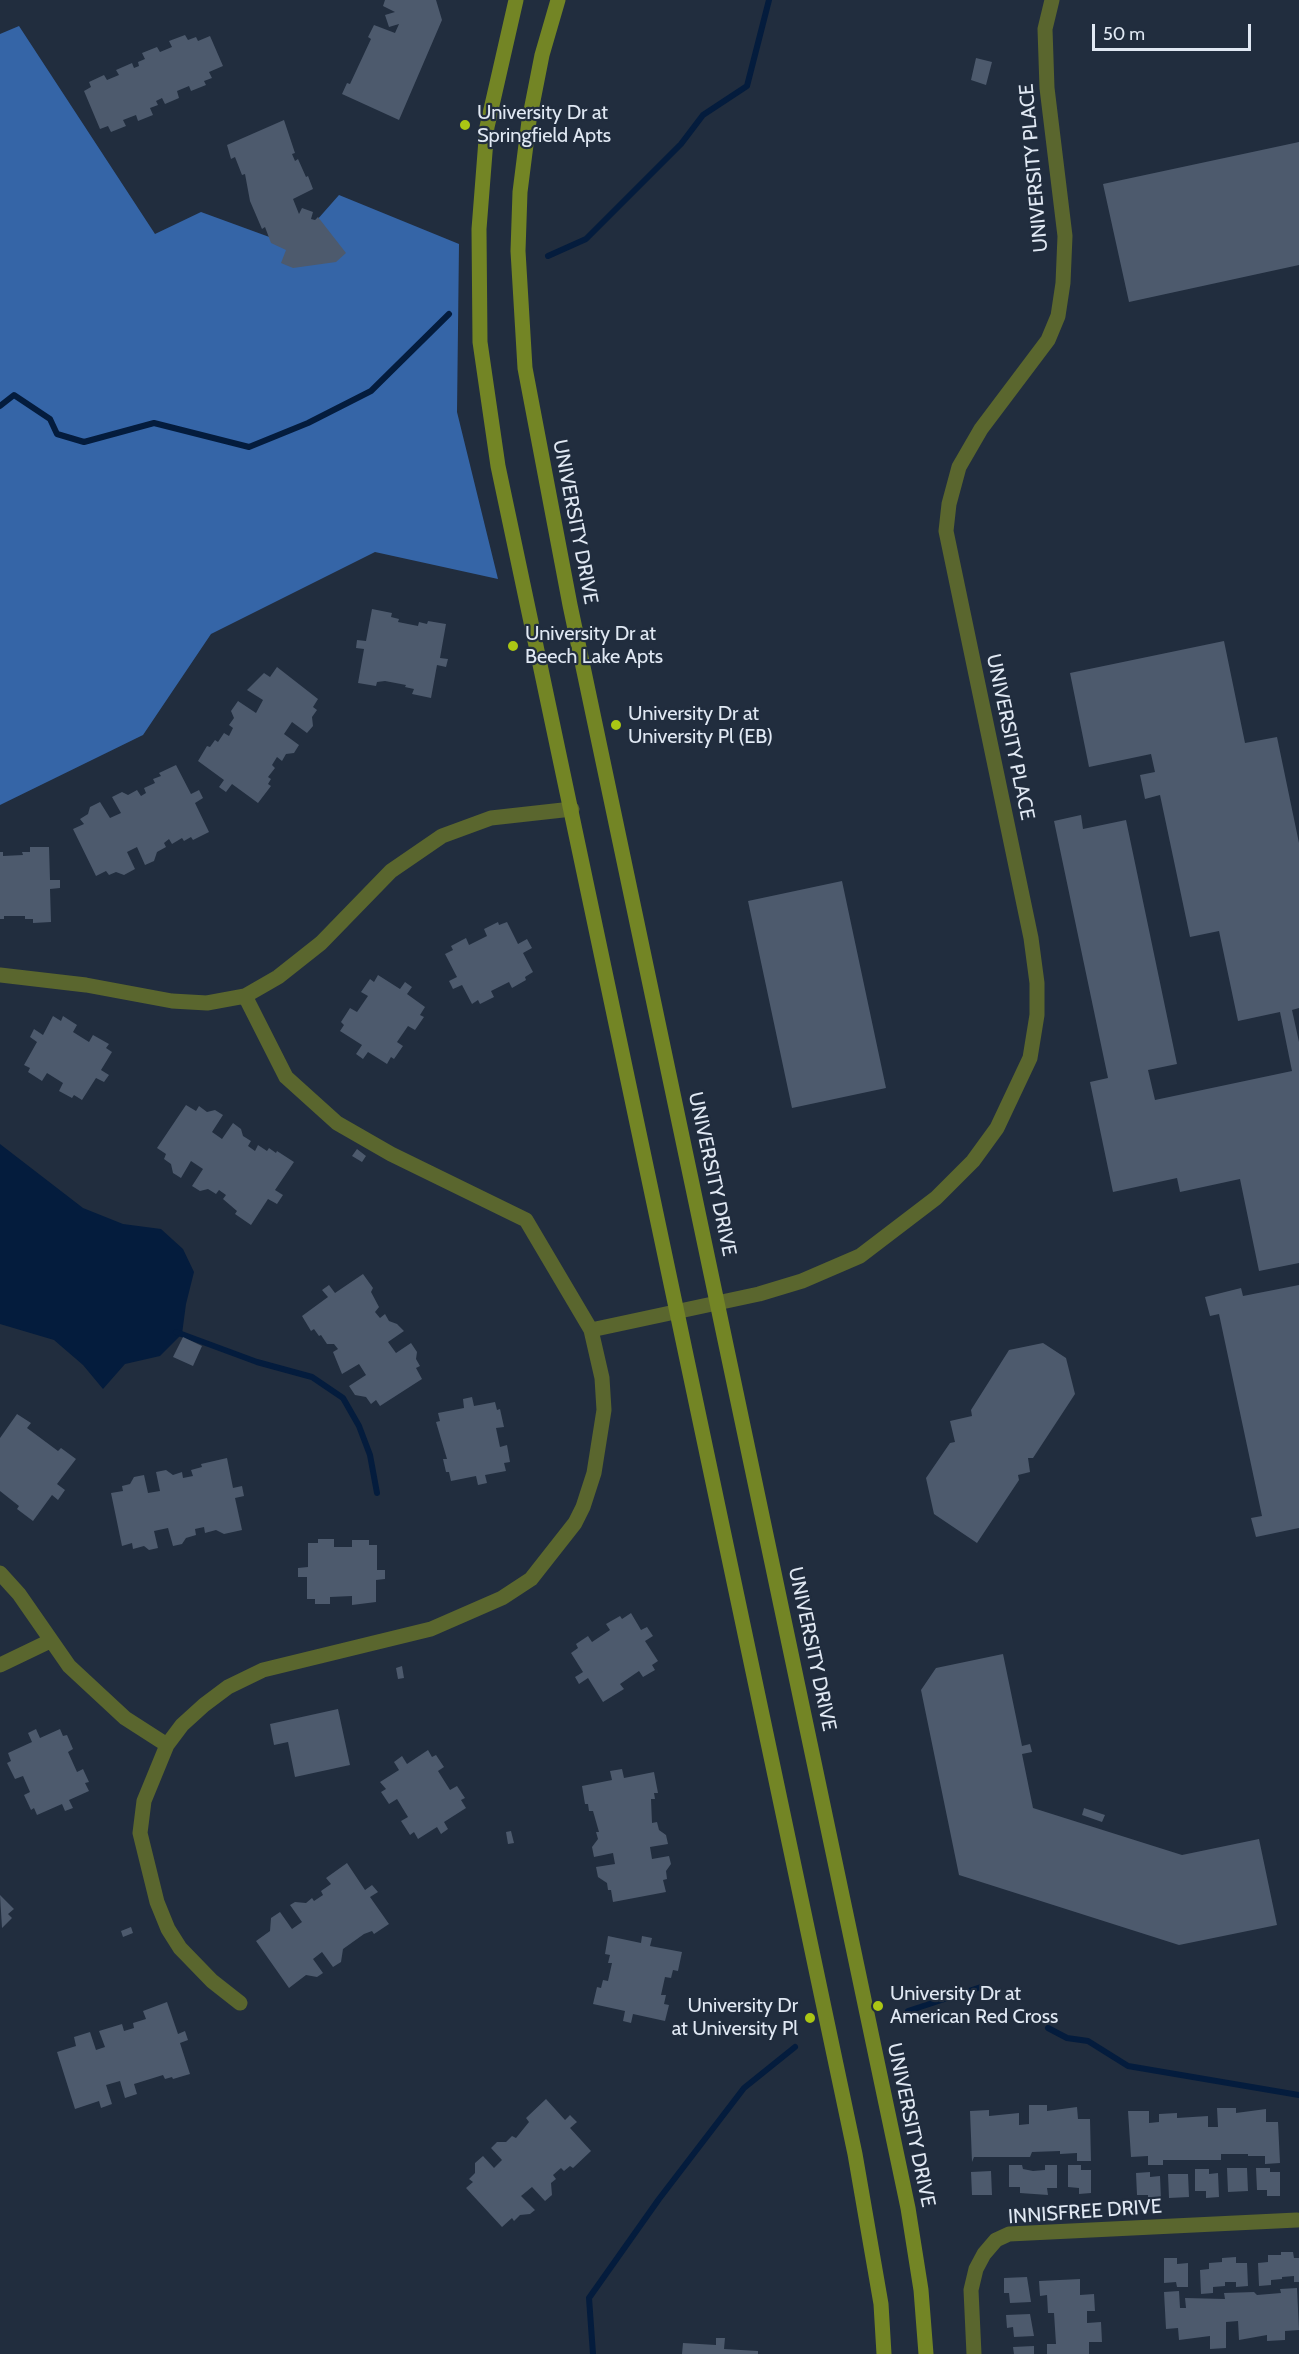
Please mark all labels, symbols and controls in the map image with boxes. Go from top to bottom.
scale bar [1095,12,1254,50]
text: 50 m [1103,23,1145,45]
street label: UNIVERSITY PLACE [1015,83,1053,253]
place label: University Dr at Springfield Apts [477,101,611,148]
marker: University Dr at Springfield Apts [458,118,472,132]
street label: UNIVERSITY DRIVE [547,438,603,606]
place label: University Dr at Beech Lake Apts [525,622,663,669]
marker: University Dr at Beech Lake Apts [506,639,520,653]
street label: UNIVERSITY PLACE [981,652,1039,822]
place label: University Dr at University Pl (EB) [628,702,773,749]
marker: University Dr at University Pl (EB) [609,718,623,732]
street label: UNIVERSITY DRIVE [683,1090,741,1258]
street label: UNIVERSITY DRIVE [783,1565,841,1733]
place label: University Dr at American Red Cross [890,1982,1058,2029]
place label: University Dr at University Pl [672,1994,798,2041]
marker: University Dr at American Red Cross [871,1999,885,2013]
marker: University Dr at University Pl [803,2011,817,2025]
street label: UNIVERSITY DRIVE [882,2041,940,2209]
street label: INNISFREE DRIVE [1007,2195,1163,2229]

